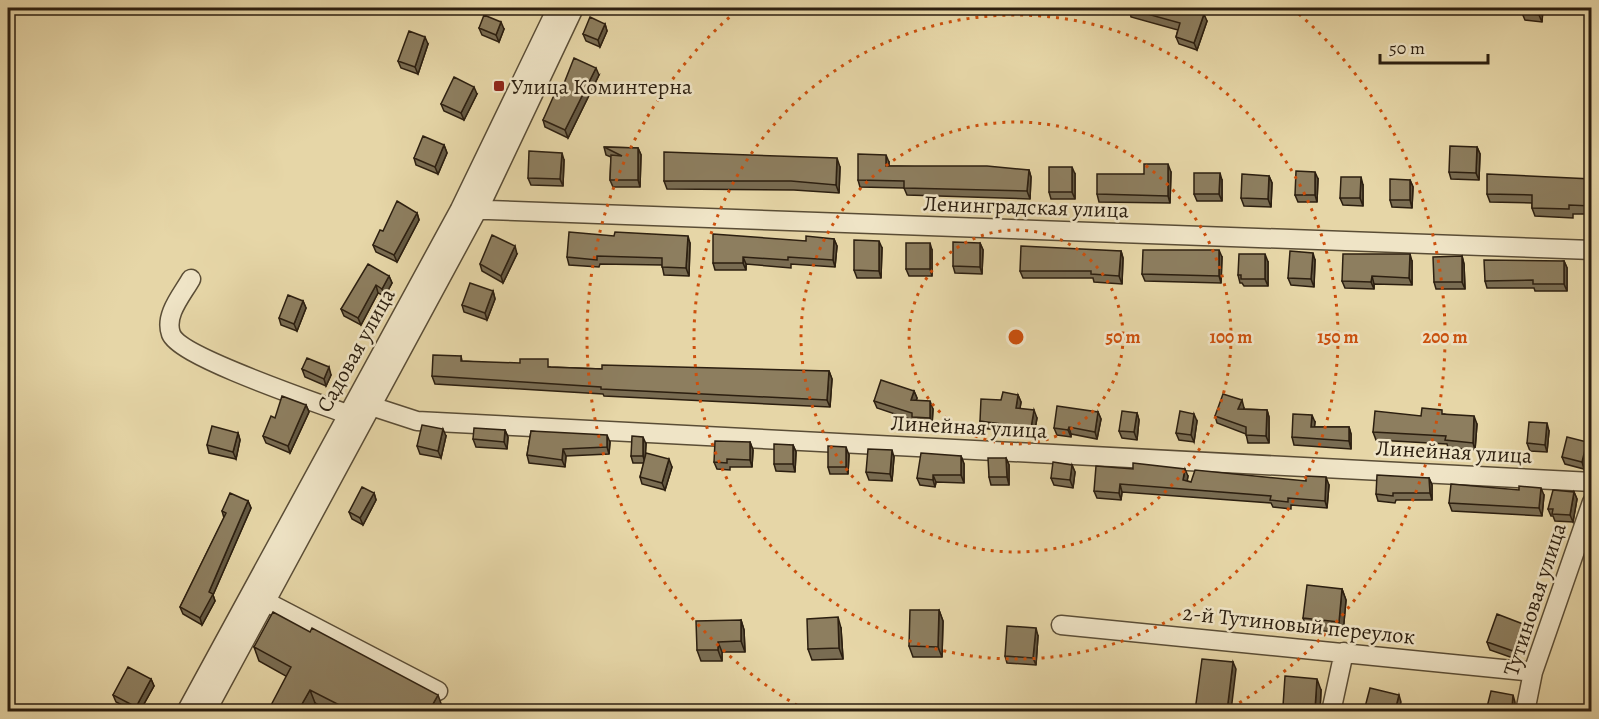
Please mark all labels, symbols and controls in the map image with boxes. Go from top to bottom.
scale bar [1380,27,1488,65]
text: 50 m [1389,36,1425,60]
place label: Улица Коминтерна [511,72,693,102]
marker: Улица Коминтерна [492,79,506,93]
street label: Ленинградская улица [923,188,1130,226]
street label: Садовая улица [309,282,403,418]
text: 50 m [1106,325,1140,349]
text: 100 m [1210,325,1252,349]
text: 150 m [1317,325,1359,349]
text: 200 m [1422,325,1468,349]
centre of rings [1006,327,1026,347]
street label: Линейная улица [890,408,1049,446]
street label: Линейная улица [1375,433,1534,471]
street label: Тутиновая улица [1496,518,1574,680]
street label: 2-й Тутиновый переулок [1181,598,1417,652]

